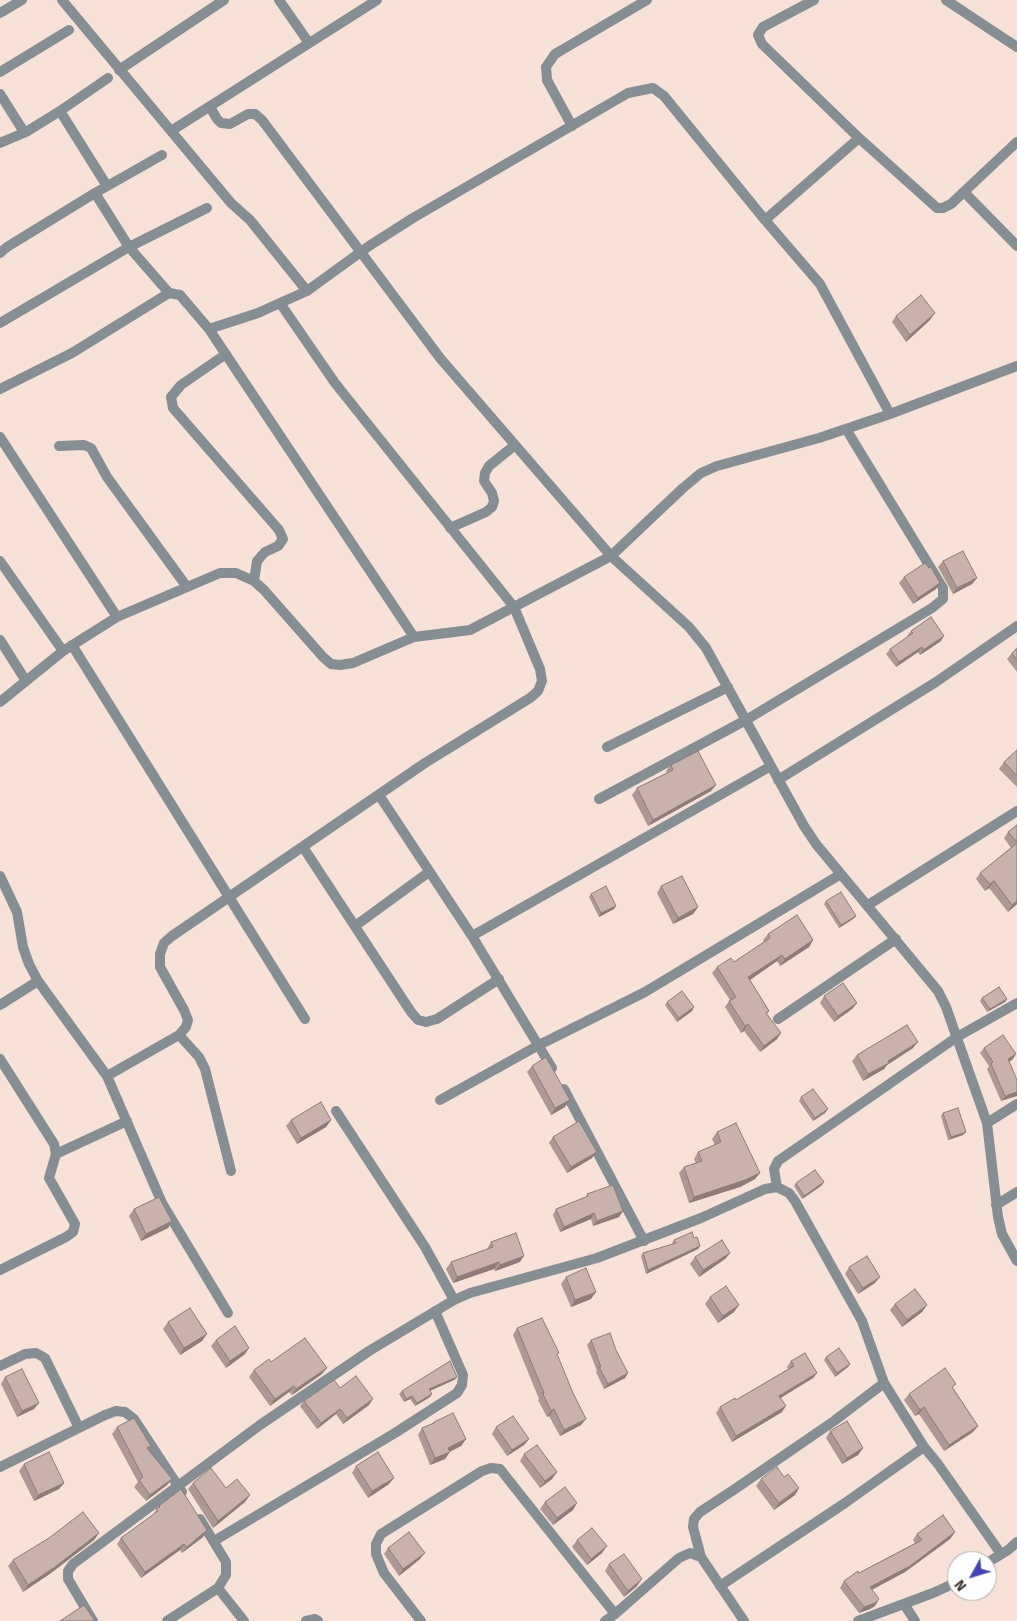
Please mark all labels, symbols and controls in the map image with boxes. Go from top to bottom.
north arrow [947,1551,997,1601]
text: N [951,1576,970,1594]

